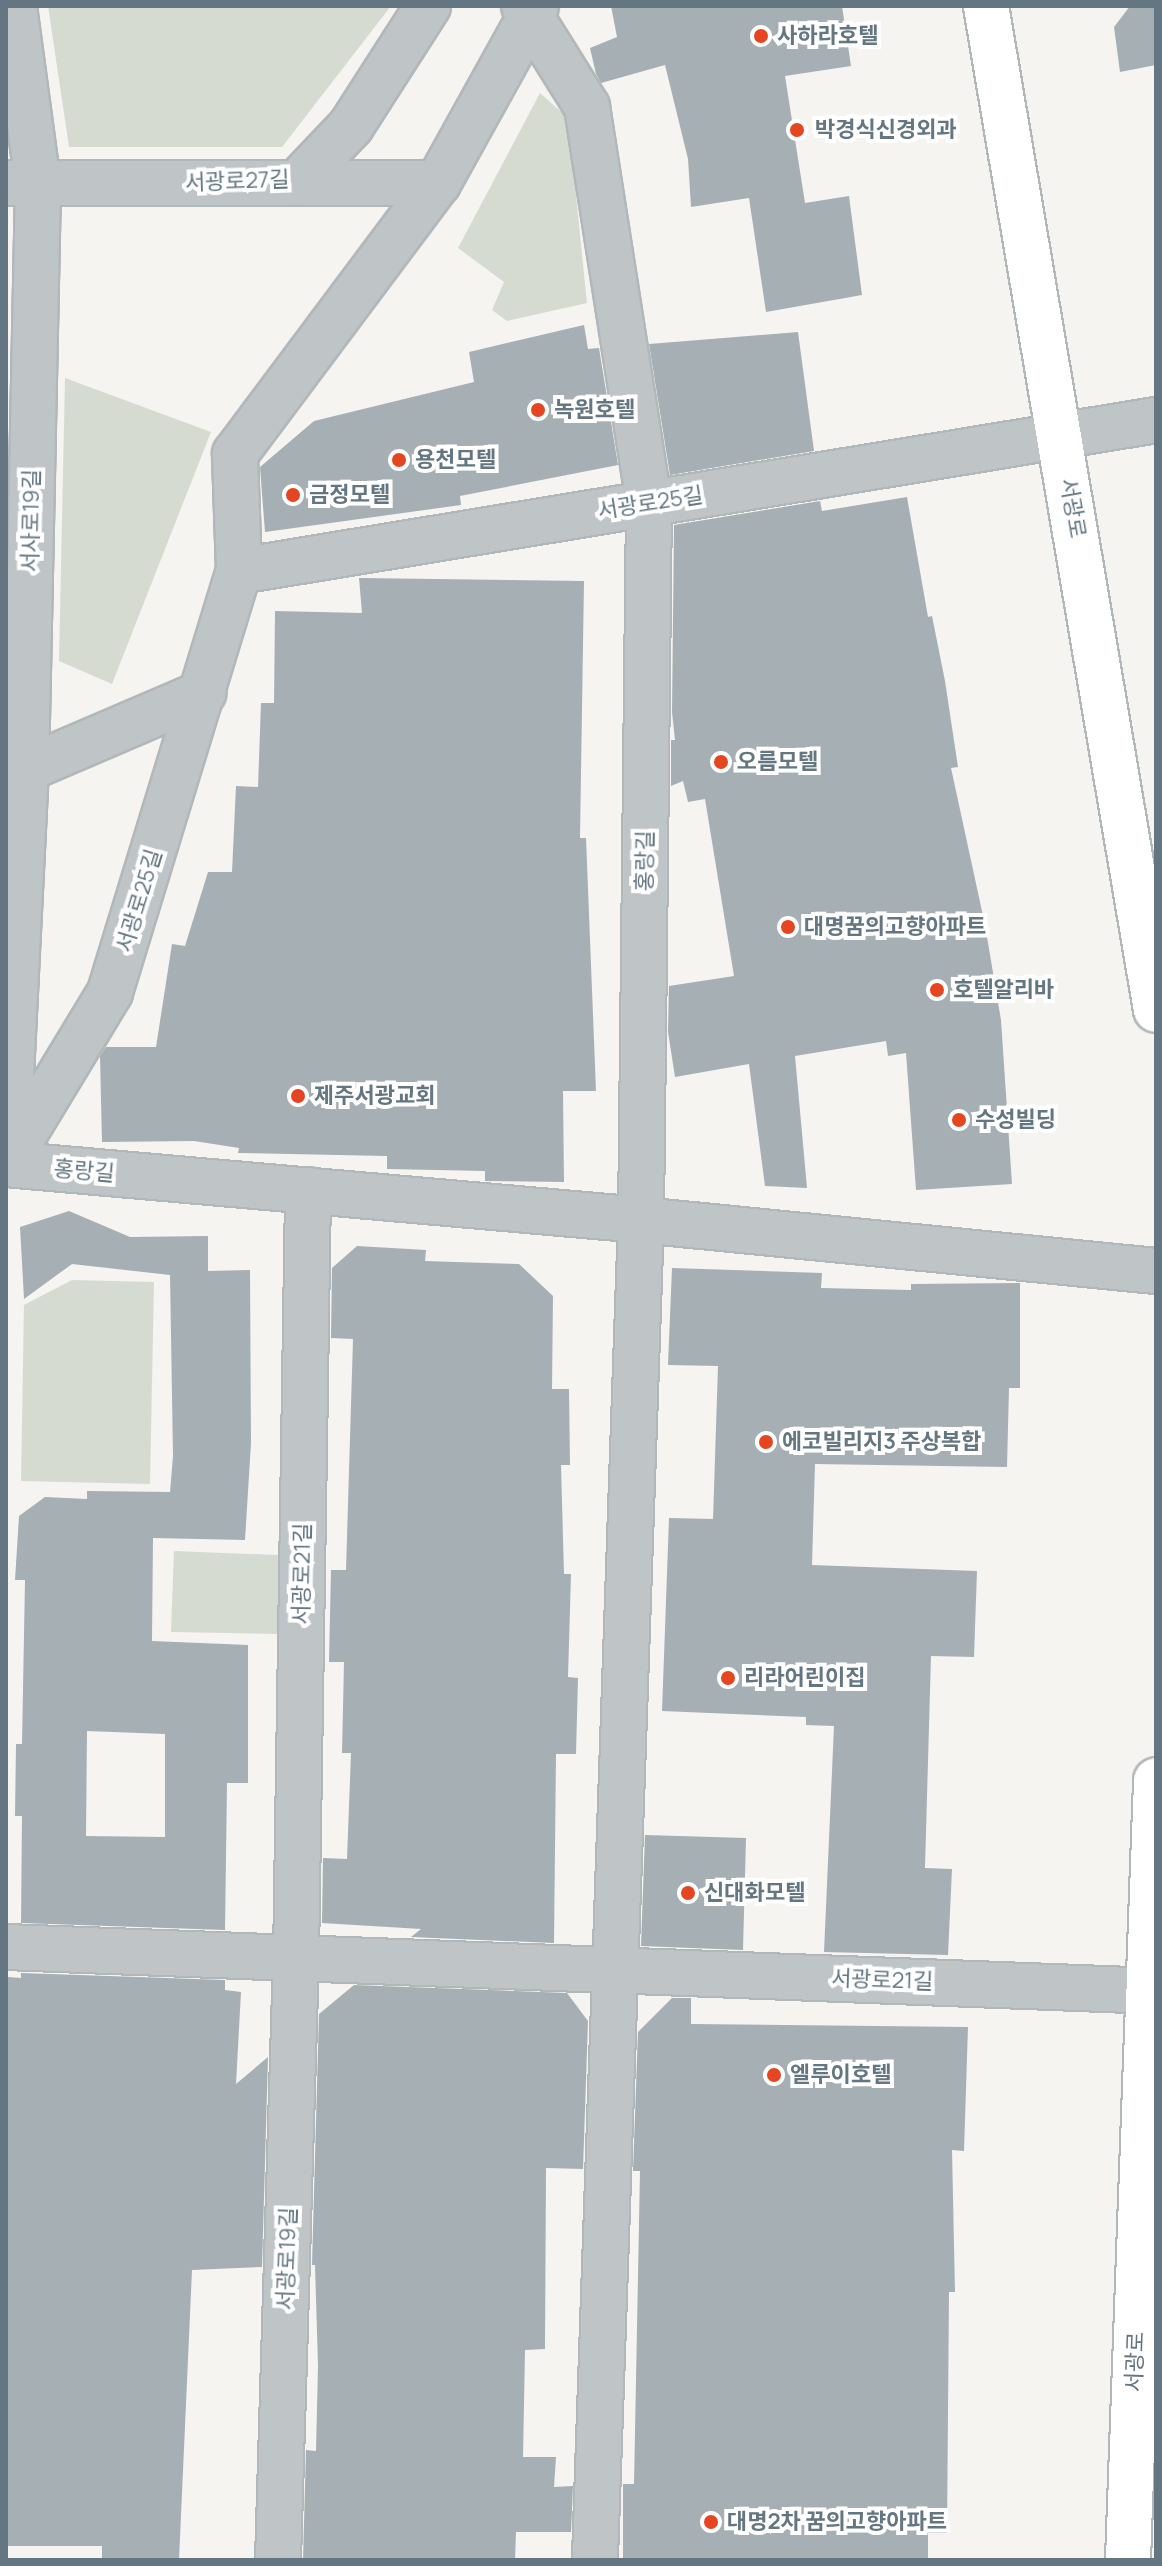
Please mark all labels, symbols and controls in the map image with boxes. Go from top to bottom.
place label: 사하라호텔 [777,23,878,49]
marker: 사하라호텔 [752,27,770,45]
place label: 박경식신경외과 [815,117,957,143]
marker: 박경식신경외과 [786,119,808,141]
street label: 서광로27길 [184,166,290,196]
place label: 녹원호텔 [554,397,635,423]
marker: 녹원호텔 [529,401,547,419]
place label: 용천모텔 [415,447,496,473]
marker: 용천모텔 [390,451,408,469]
street label: 서사로19길 [17,469,45,573]
street label: 서광로 [1055,476,1091,540]
place label: 금정모텔 [309,482,390,508]
street label: 서광로25길 [595,482,705,524]
marker: 금정모텔 [284,486,302,504]
place label: 오름모텔 [737,749,818,775]
marker: 오름모텔 [712,753,730,771]
street label: 홍랑길 [631,830,659,892]
street label: 서광로25길 [111,846,167,956]
place label: 대명꿈의고향아파트 [804,914,986,940]
marker: 대명꿈의고향아파트 [779,918,797,936]
place label: 호텔알리바 [953,977,1054,1003]
marker: 호텔알리바 [928,981,946,999]
place label: 제주서광교회 [314,1083,435,1109]
marker: 제주서광교회 [289,1087,307,1105]
place label: 수성빌딩 [975,1107,1056,1133]
marker: 수성빌딩 [950,1111,968,1129]
street label: 홍랑길 [53,1155,115,1187]
place label: 에코빌리지3 주상복합 [782,1429,981,1455]
marker: 에코빌리지3 주상복합 [757,1433,775,1451]
street label: 서광로21길 [288,1523,316,1625]
place label: 리라어린이집 [744,1665,865,1691]
marker: 리라어린이집 [719,1669,737,1687]
place label: 신대화모텔 [704,1880,805,1906]
marker: 신대화모텔 [679,1884,697,1902]
street label: 서광로21길 [831,1965,933,1995]
place label: 엘루이호텔 [790,2062,891,2088]
marker: 엘루이호텔 [765,2066,783,2084]
street label: 서광로19길 [272,2207,302,2311]
street label: 서광로 [1121,2331,1149,2393]
place label: 대명2차 꿈의고향아파트 [727,2509,947,2535]
marker: 대명2차 꿈의고향아파트 [702,2513,720,2531]

